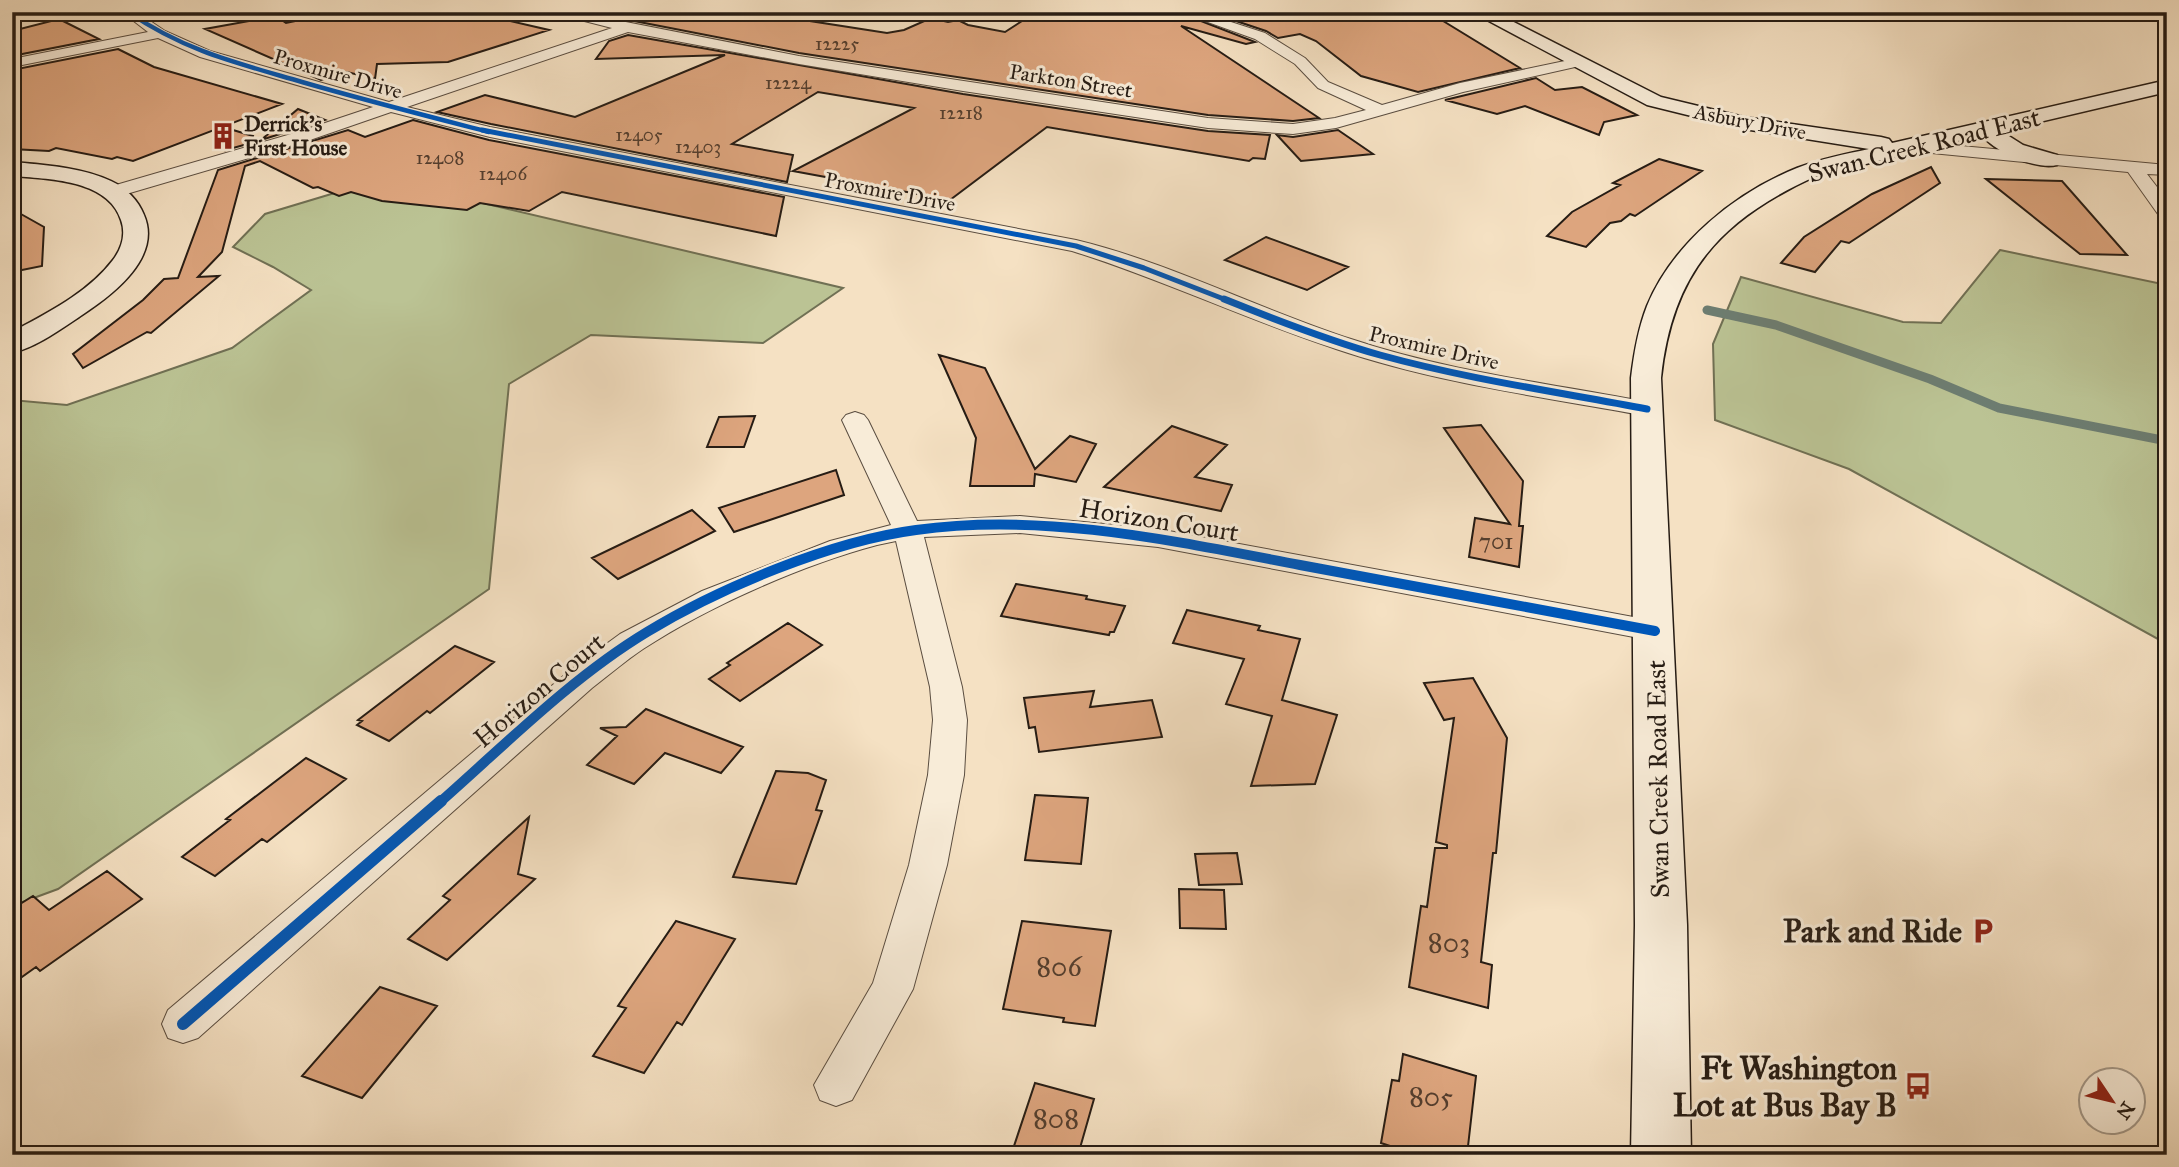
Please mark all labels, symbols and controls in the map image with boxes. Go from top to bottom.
house number: 12225 [815,32,859,55]
street label: Proxmire Drive [271,43,406,105]
street label: Parkton Street [1008,58,1135,104]
house number: 12224 [765,71,811,94]
street label: Asbury Drive [1691,98,1809,146]
house number: 12218 [939,101,983,124]
street label: Swan Creek Road East [1805,101,2043,189]
place label: Derrick's First House [244,111,347,161]
building icon: Derrick's First House [208,121,238,151]
house number: 12405 [615,123,663,146]
house number: 12403 [675,135,721,158]
house number: 12408 [416,146,464,169]
house number: 12406 [479,162,528,185]
street label: Proxmire Drive [822,167,958,217]
street label: Proxmire Drive [1366,320,1502,376]
street label: Horizon Court [1077,492,1241,548]
house number: 701 [1479,527,1513,555]
street label: Horizon Court [467,626,611,754]
street label: Swan Creek Road East [1640,660,1676,898]
place label: Park and Ride [1783,912,1962,951]
parking icon: Park and Ride [1968,916,1998,946]
house number: 803 [1428,925,1470,960]
house number: 806 [1036,949,1083,984]
place label: Ft Washington Lot at Bus Bay B [1673,1049,1898,1125]
north arrow [2078,1066,2148,1136]
bus stop icon: Ft Washington Lot at Bus Bay B [1903,1071,1933,1101]
house number: 805 [1409,1079,1453,1114]
text: N [2111,1097,2140,1124]
house number: 808 [1033,1101,1079,1136]

